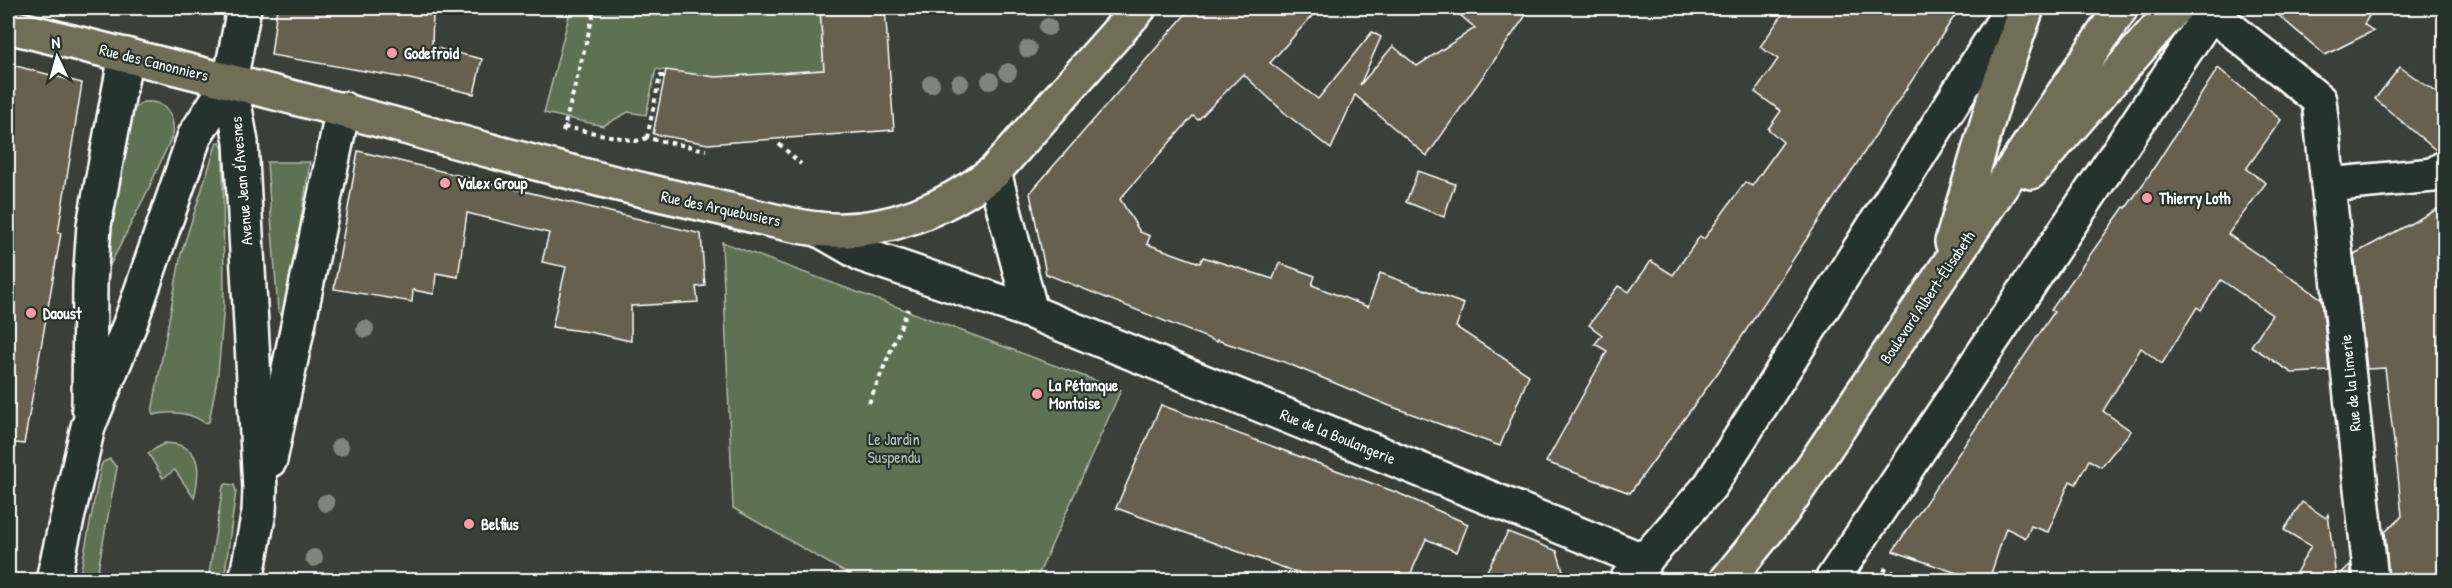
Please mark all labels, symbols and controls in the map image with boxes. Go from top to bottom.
north arrow [27,27,87,87]
text: N [50,31,61,53]
street label: Rue des Canonniers [97,38,211,86]
place label: Godefroid [404,42,460,64]
marker: Godefroid [385,46,399,60]
street label: Avenue Jean d'Avesnes [224,116,258,246]
place label: Valex Group [457,172,527,195]
marker: Valex Group [438,176,452,190]
street label: Rue des Arquebusiers [659,185,783,231]
place label: Thierry Loth [2158,187,2231,210]
marker: Thierry Loth [2140,191,2154,205]
street label: Boulevard Albert-Élisabeth [1874,226,1980,368]
place label: Daoust [43,302,82,324]
marker: Daoust [24,306,38,320]
street label: Rue de la Limerie [2334,333,2366,432]
place label: La Pétanque Montoise [1049,374,1119,414]
marker: La Pétanque Montoise [1030,387,1044,401]
street label: Rue de la Boulangerie [1277,403,1400,469]
park label: Le Jardin Suspendu [868,428,921,468]
place label: Belfius [481,513,520,535]
marker: Belfius [462,517,476,531]

